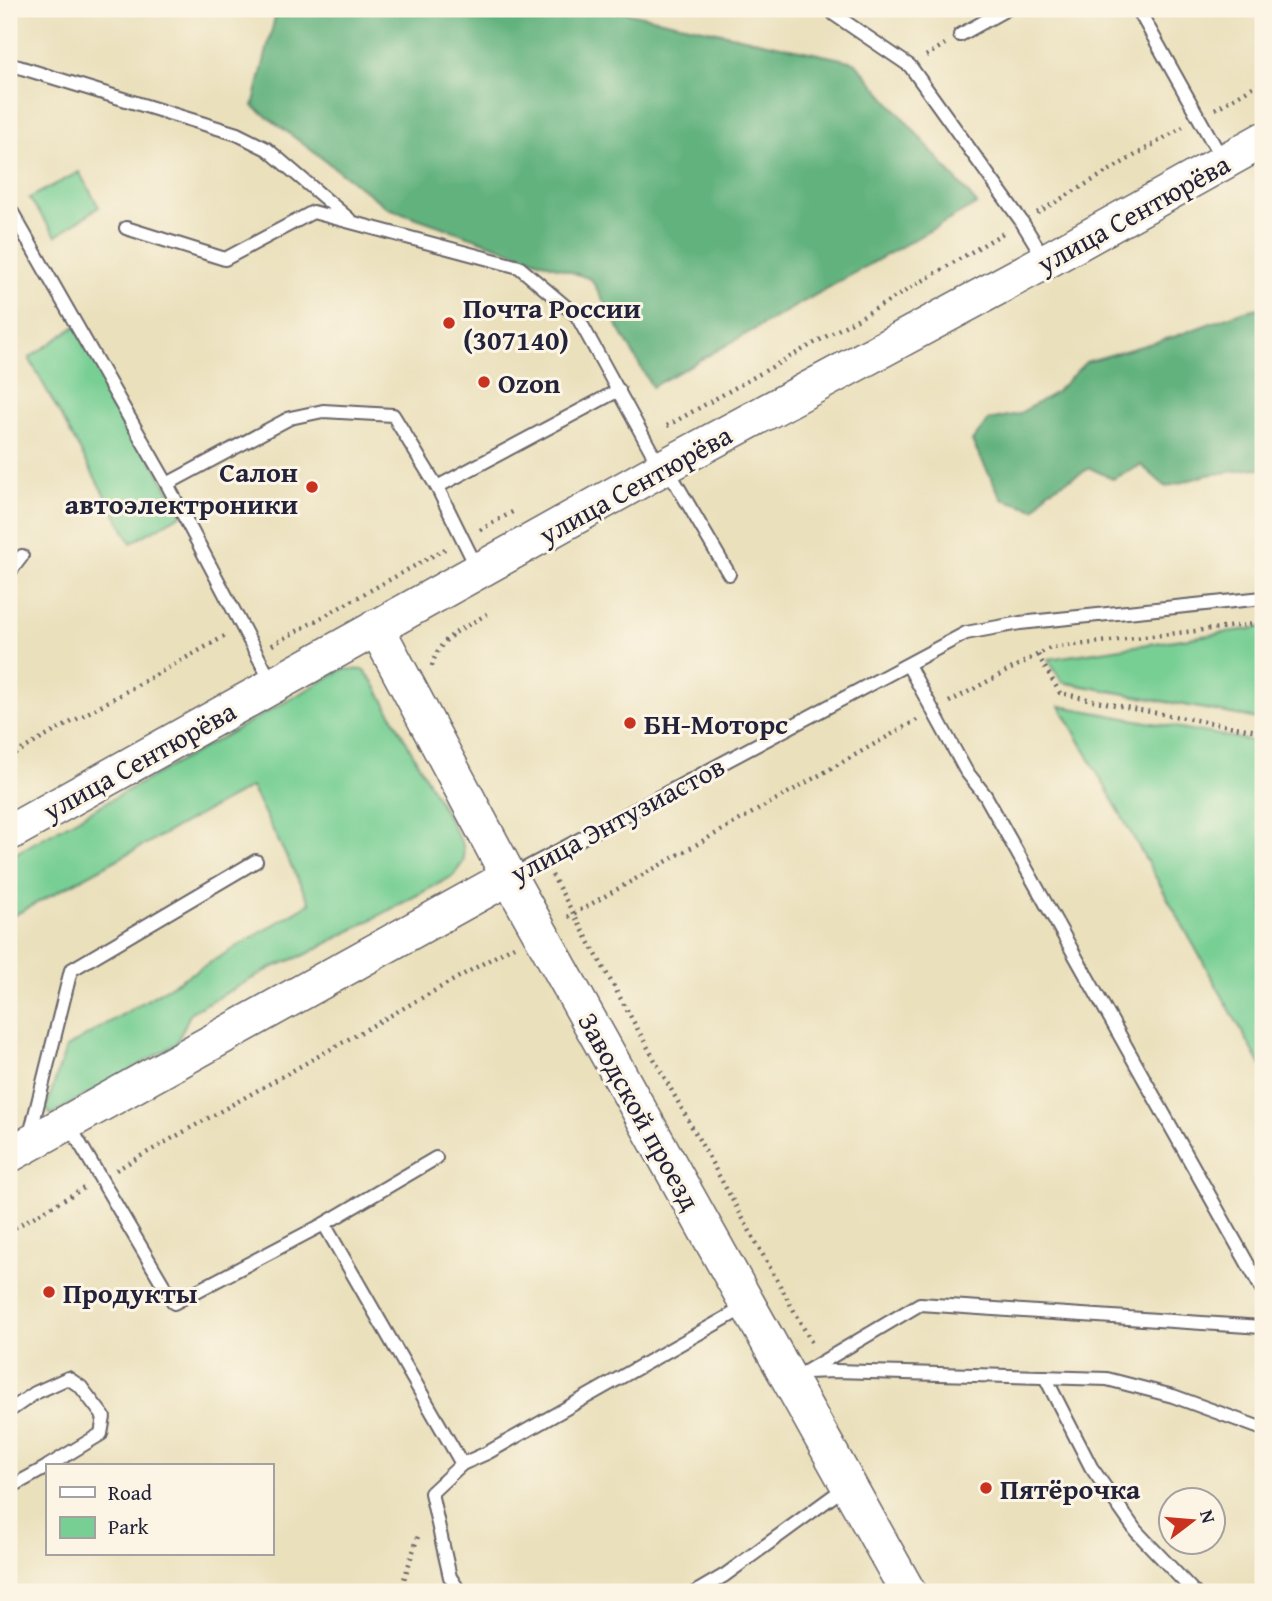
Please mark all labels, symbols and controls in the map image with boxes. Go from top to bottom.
street label: улица Сентюрёва [1028,143,1238,284]
place label: Почта России (307140) [463,287,641,360]
marker: Почта России (307140) [441,315,457,331]
place label: Ozon [498,362,561,403]
marker: Ozon [476,374,492,390]
street label: улица Сентюрёва [530,414,740,555]
place label: Салон автоэлектроники [65,451,298,524]
marker: Салон автоэлектроники [304,479,320,495]
street label: улица Сентюрёва [34,690,244,831]
place label: БН-Моторс [644,703,788,744]
marker: БН-Моторс [622,715,638,731]
street label: улица Энтузиастов [502,745,732,893]
street label: Заводской проезд [569,1004,711,1218]
place label: Продукты [63,1272,198,1313]
marker: Продукты [41,1284,57,1300]
legend [46,1464,273,1556]
place label: Пятёрочка [1000,1468,1141,1509]
text: Road [108,1477,153,1508]
marker: Пятёрочка [978,1480,994,1496]
north arrow [1156,1486,1226,1556]
text: N [1193,1506,1224,1527]
text: Park [108,1511,149,1542]

